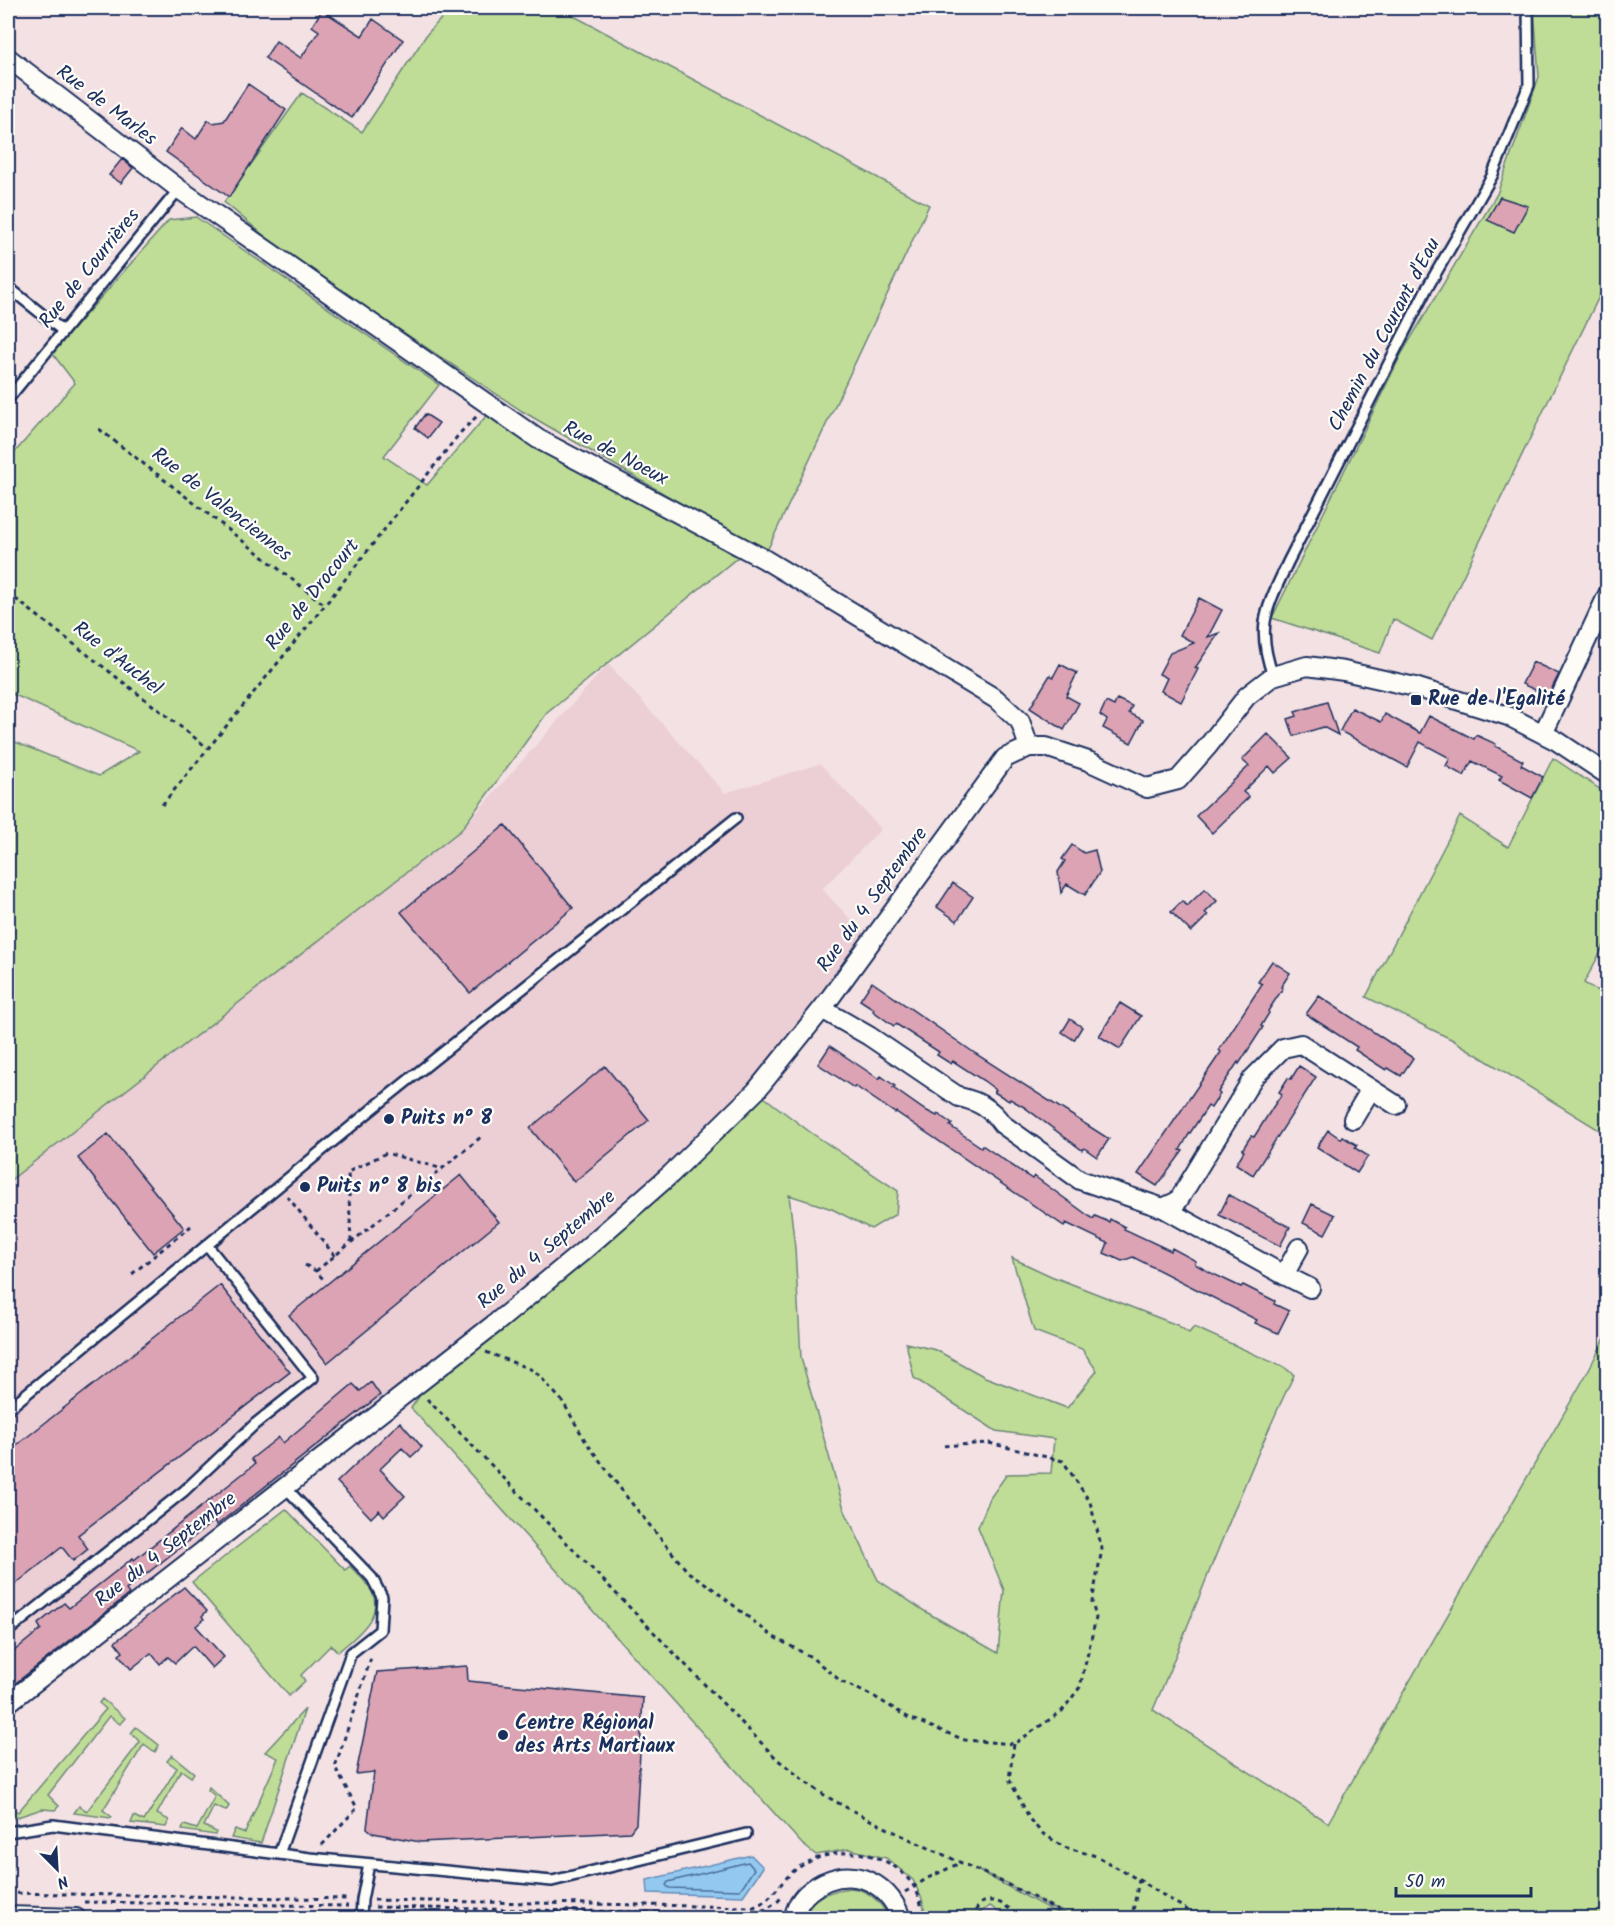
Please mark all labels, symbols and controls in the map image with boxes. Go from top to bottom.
street label: Rue de Marles [49,57,164,155]
street label: Rue de Courrières [31,201,149,336]
street label: Chemin du Courant d'Eau [1320,232,1450,438]
street label: Rue de Noeux [557,413,674,495]
street label: Rue de Valenciennes [144,440,299,571]
street label: Rue de Drocourt [258,532,368,658]
street label: Rue d'Auchel [65,614,169,704]
place label: Rue de l'Egalité [1428,684,1566,716]
marker: Rue de l'Egalité [1409,693,1423,707]
street label: Rue du 4 Septembre [809,821,937,979]
place label: Puits n° 8 [401,1103,492,1135]
marker: Puits n° 8 [382,1112,396,1126]
place label: Puits n° 8 bis [317,1171,442,1203]
marker: Puits n° 8 bis [298,1180,312,1194]
street label: Rue du 4 Septembre [470,1182,624,1318]
street label: Rue du 4 Septembre [88,1484,244,1616]
place label: Centre Régional des Arts Martiaux [515,1708,675,1763]
marker: Centre Régional des Arts Martiaux [496,1728,510,1742]
north arrow [27,1839,87,1899]
scale bar [1396,1860,1531,1898]
text: N [53,1868,72,1895]
text: 50 m [1405,1868,1445,1897]

